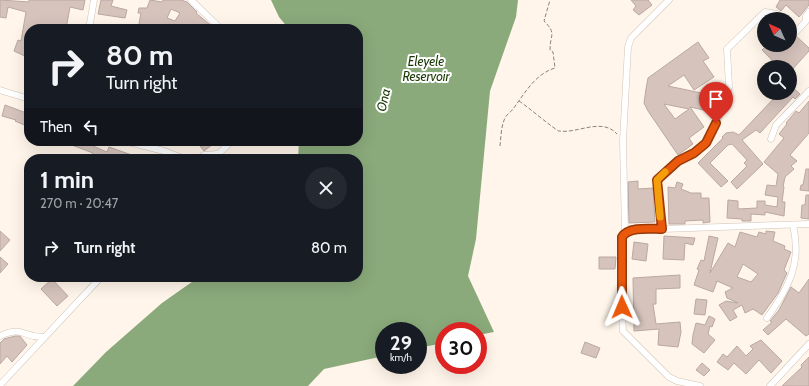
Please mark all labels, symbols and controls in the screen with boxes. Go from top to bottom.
north arrow [757,12,797,52]
map controls [757,12,797,100]
text: 80 m [106,38,173,72]
icon: right [40,40,92,92]
water label: Eleyele Reservoir [402,53,451,84]
button: search [757,60,797,100]
text: Turn right [106,72,177,94]
pin [699,82,733,123]
water label: Ona [373,87,393,113]
icon: arrive [705,88,727,110]
icon: left [80,116,102,138]
text: Then [40,118,72,136]
text: 1 min [40,165,94,194]
button: close [305,167,347,209]
text: 270 m · 20:47 [40,195,118,211]
icon: right [40,237,62,259]
text: Turn right [74,239,135,257]
text: 80 m [311,239,347,257]
position arrow [601,286,643,328]
speed limit sign: 30 [435,322,487,374]
text: 29 [390,331,412,355]
text: km/h [390,351,412,364]

